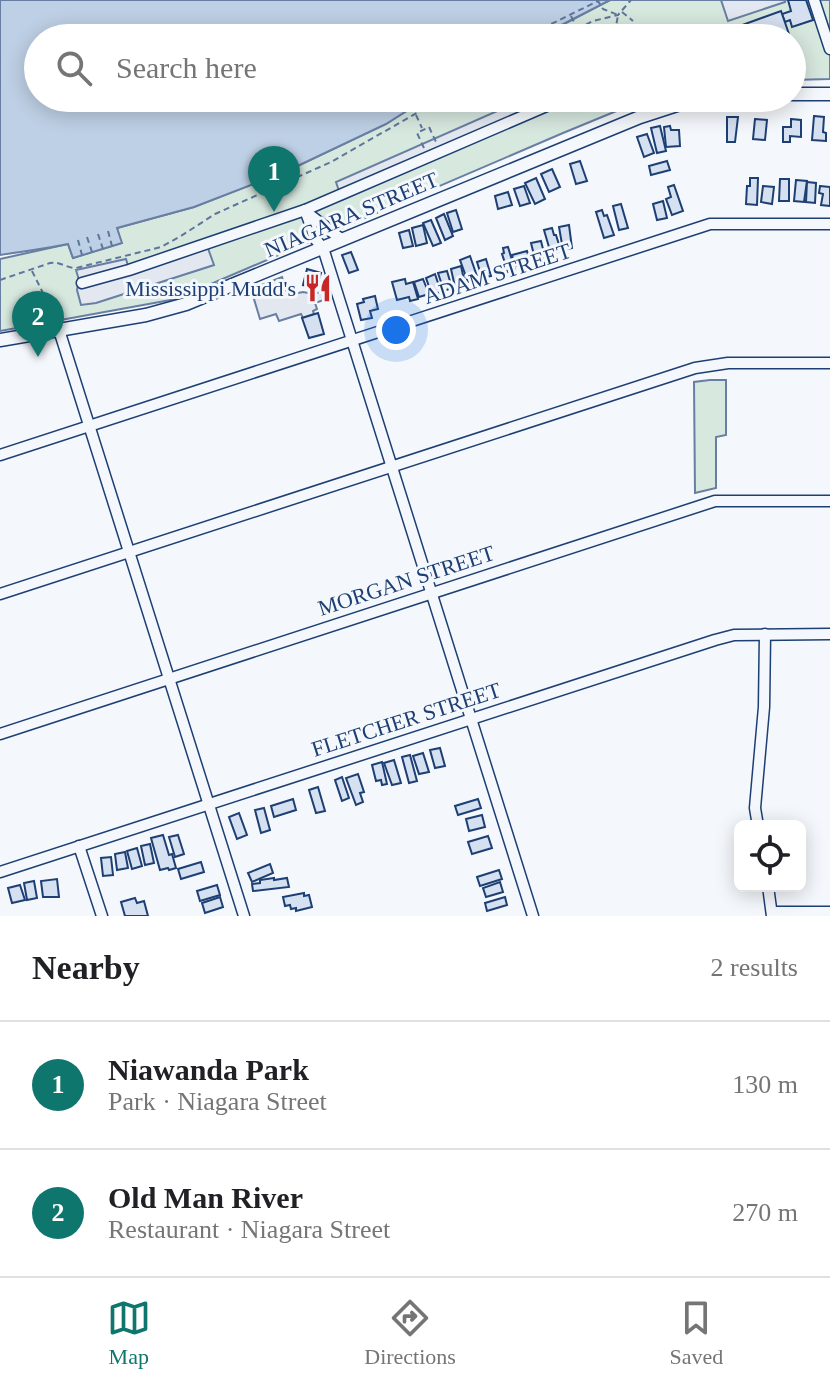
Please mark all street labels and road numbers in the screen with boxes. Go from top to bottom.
street label: NIAGARA STREET [261,166,442,262]
street label: ADAM STREET [420,238,574,309]
street label: MORGAN STREET [315,540,498,621]
street label: FLETCHER STREET [308,677,504,762]

